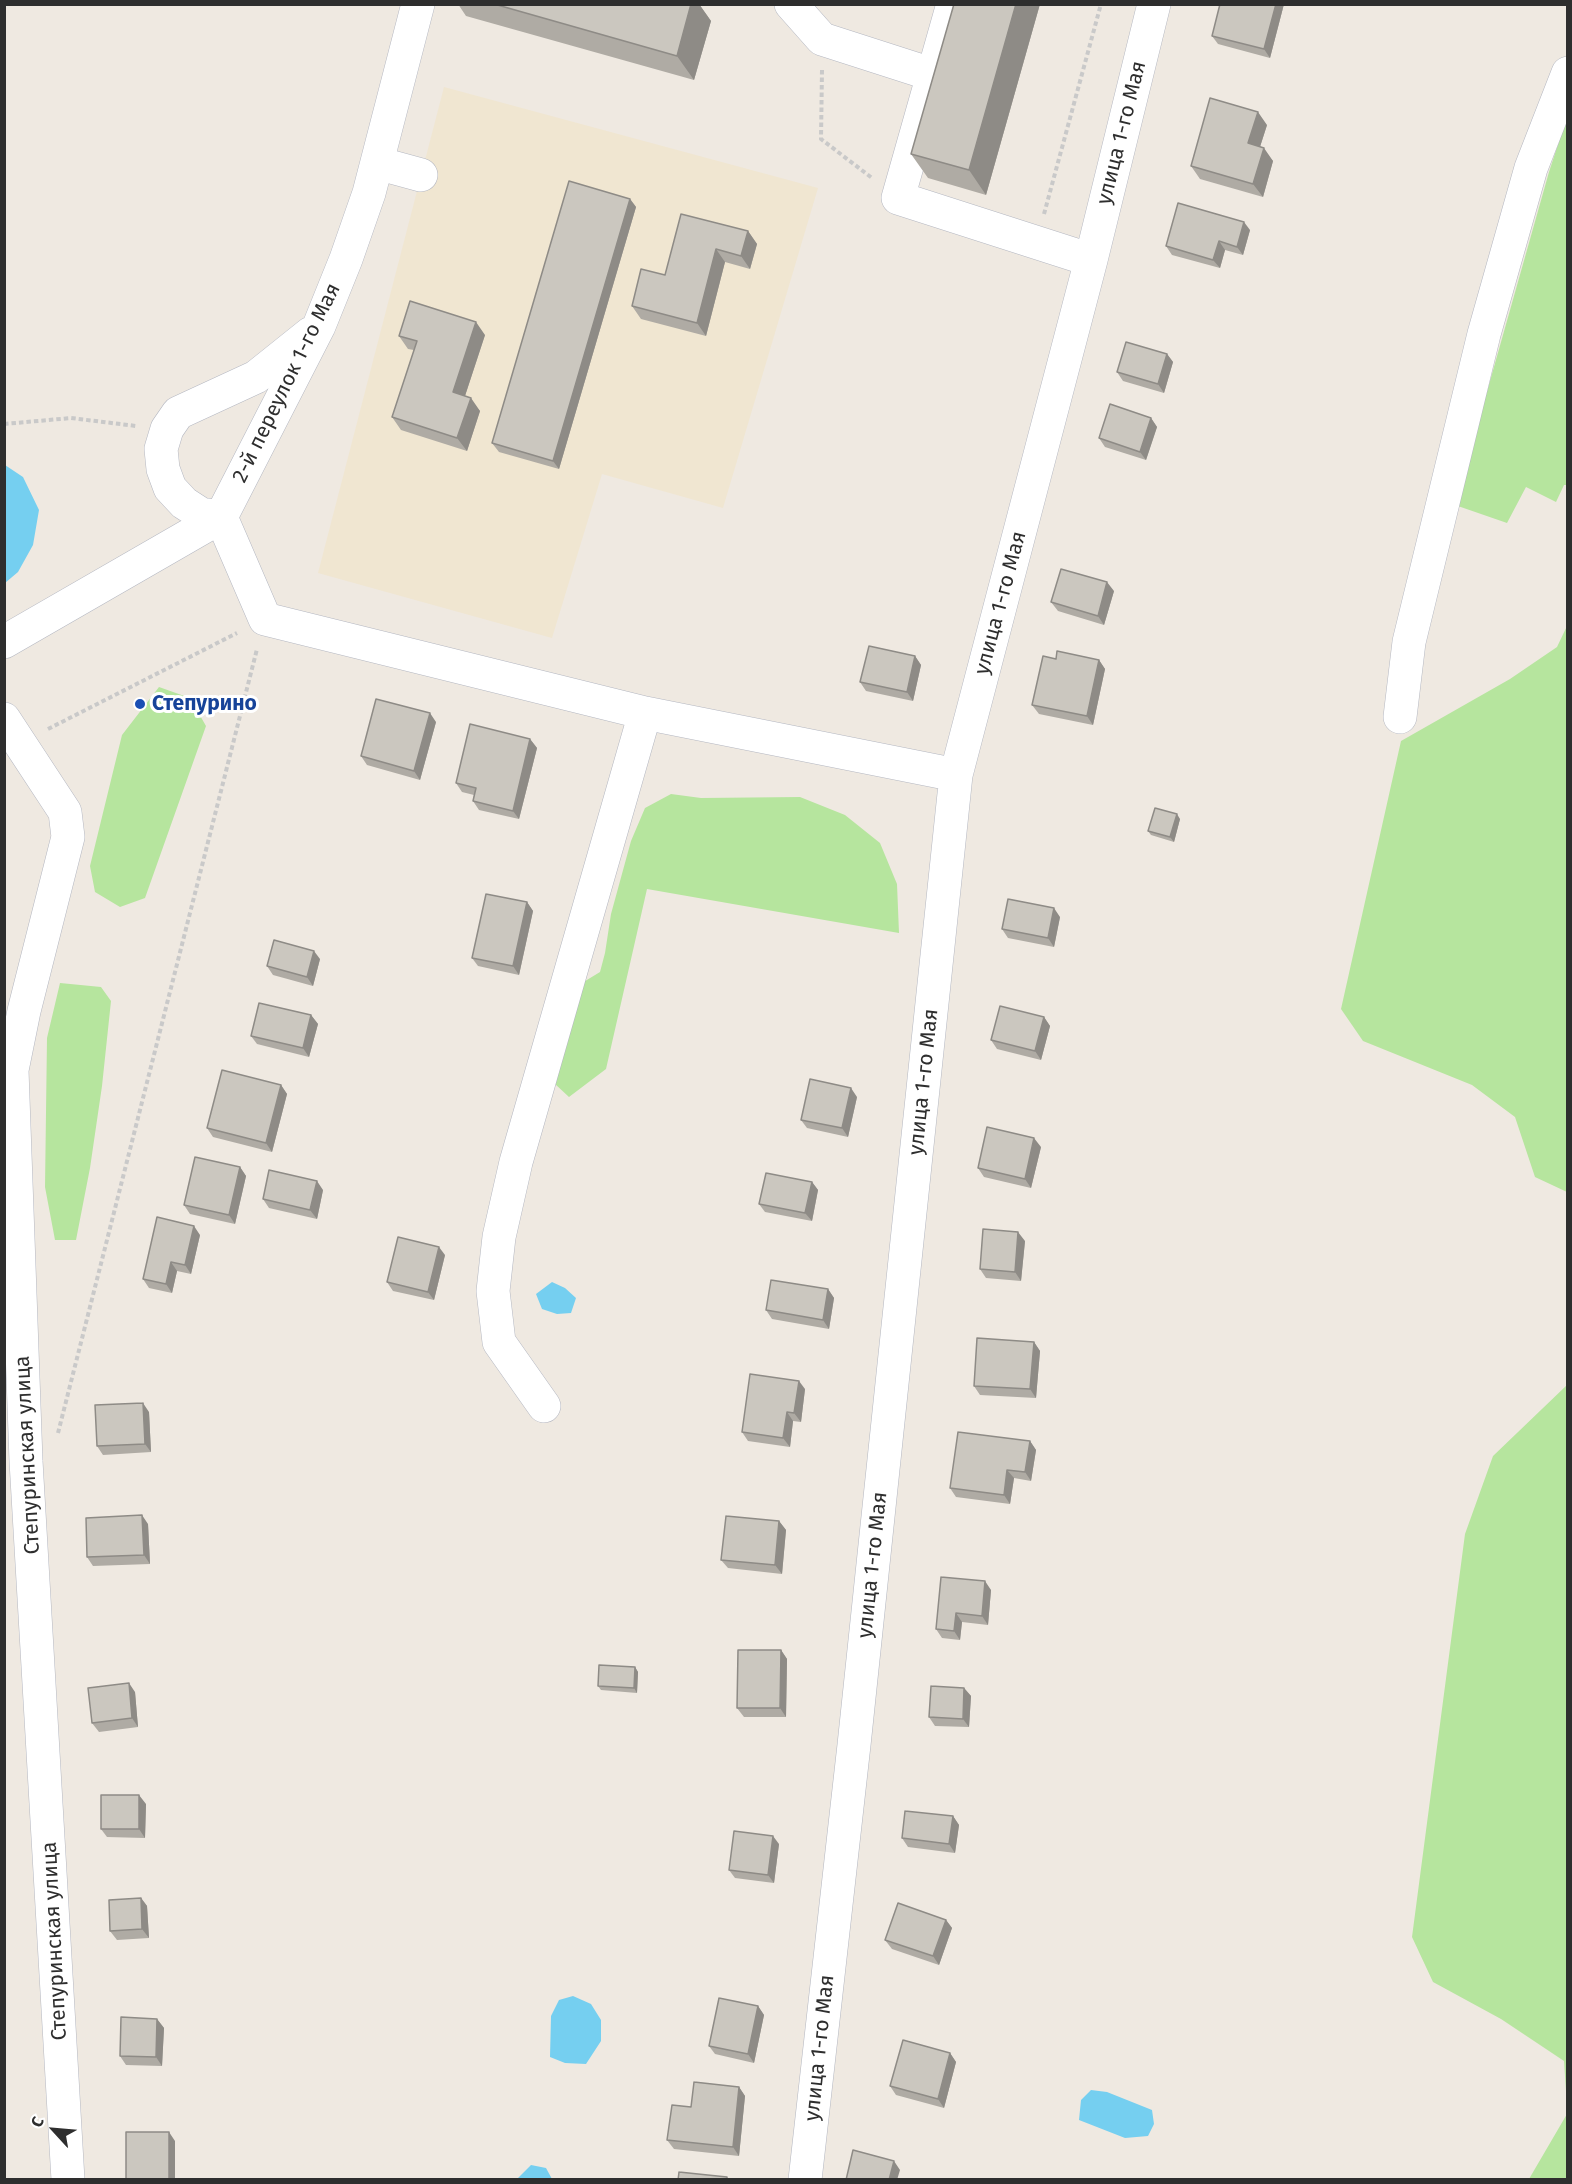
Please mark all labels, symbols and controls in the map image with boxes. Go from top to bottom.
street label: улица 1-го Мая [1092,59,1152,207]
street label: 2-й переулок 1-го Мая [228,279,346,487]
street label: улица 1-го Мая [970,529,1032,677]
place label: Степурино [152,691,257,717]
marker: Степурино [133,697,147,711]
street label: улица 1-го Мая [904,1007,944,1157]
street label: Степуринская улица [10,1355,46,1555]
street label: улица 1-го Мая [853,1490,893,1640]
street label: Степуринская улица [37,1841,73,2041]
street label: улица 1-го Мая [800,1973,840,2123]
north arrow [24,2100,84,2160]
text: С [27,2114,48,2130]

